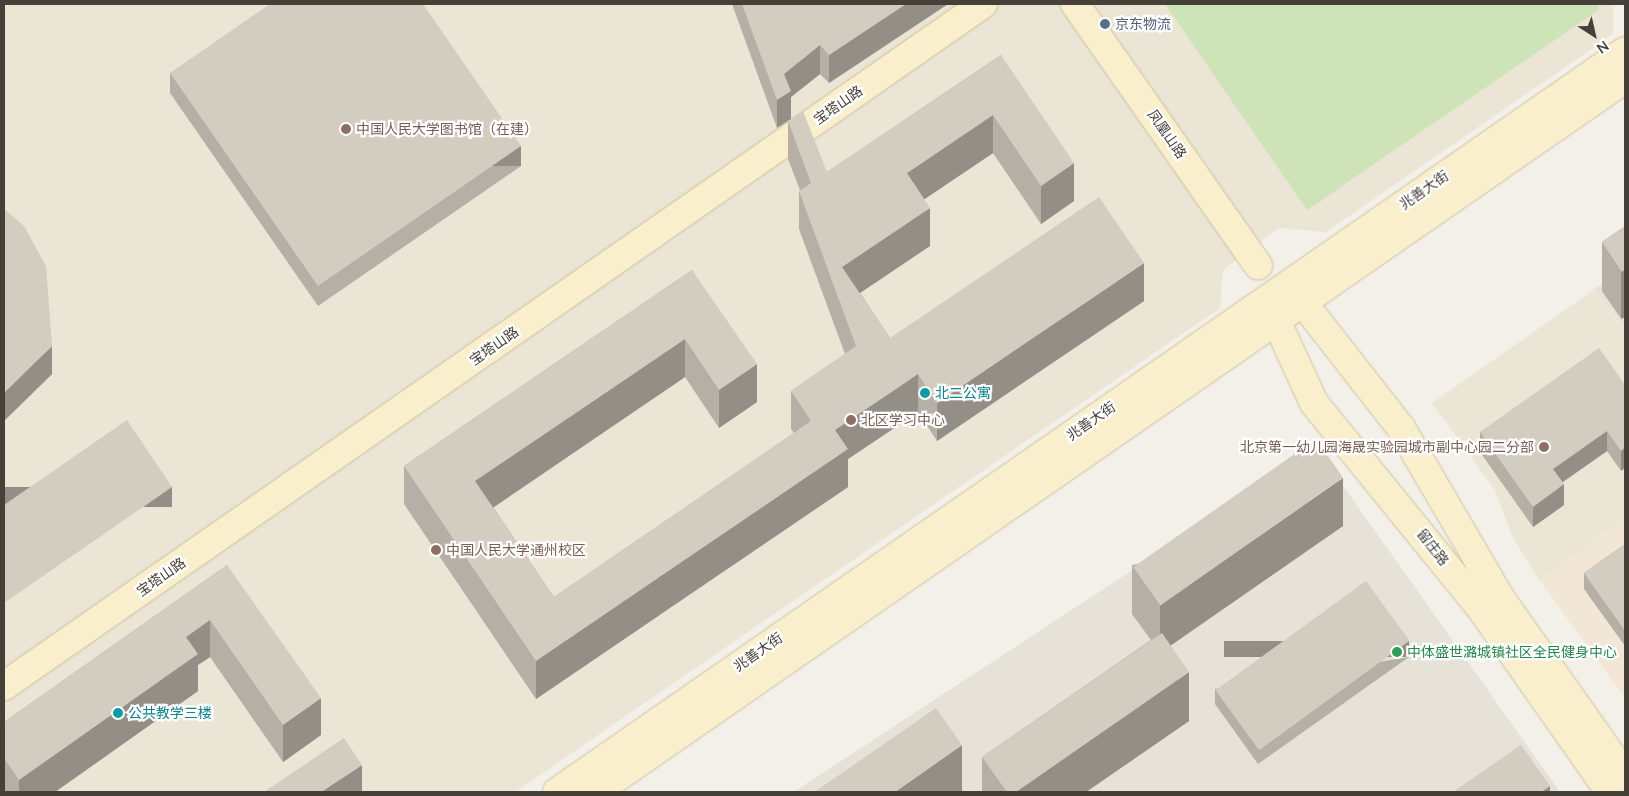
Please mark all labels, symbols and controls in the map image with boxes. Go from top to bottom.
north arrow [1569,10,1619,60]
place label: 京东物流 [1115,16,1171,32]
marker: 京东物流 [1099,18,1111,30]
text: N [1594,38,1612,58]
street label: 宝塔山路 [810,82,866,128]
street label: 凤凰山路 [1144,106,1190,162]
place label: 中国人民大学图书馆（在建） [356,121,538,137]
marker: 中国人民大学图书馆（在建） [340,123,352,135]
street label: 兆善大街 [1396,167,1452,213]
street label: 宝塔山路 [466,323,522,369]
place label: 北二公寓 [935,385,991,401]
marker: 北二公寓 [919,387,931,399]
street label: 兆善大街 [1063,398,1119,444]
place label: 北区学习中心 [861,412,945,428]
marker: 北区学习中心 [845,414,857,426]
place label: 北京第一幼儿园海晟实验园城市副中心园二分部 [1240,439,1534,455]
marker: 北京第一幼儿园海晟实验园城市副中心园二分部 [1538,441,1550,453]
street label: 留庄路 [1413,525,1453,569]
place label: 中国人民大学通州校区 [446,542,586,558]
marker: 中国人民大学通州校区 [430,544,442,556]
street label: 宝塔山路 [133,554,189,600]
street label: 兆善大街 [730,629,786,675]
place label: 中体盛世潞城镇社区全民健身中心 [1407,644,1617,660]
marker: 中体盛世潞城镇社区全民健身中心 [1391,646,1403,658]
place label: 公共教学三楼 [128,705,212,721]
marker: 公共教学三楼 [112,707,124,719]

